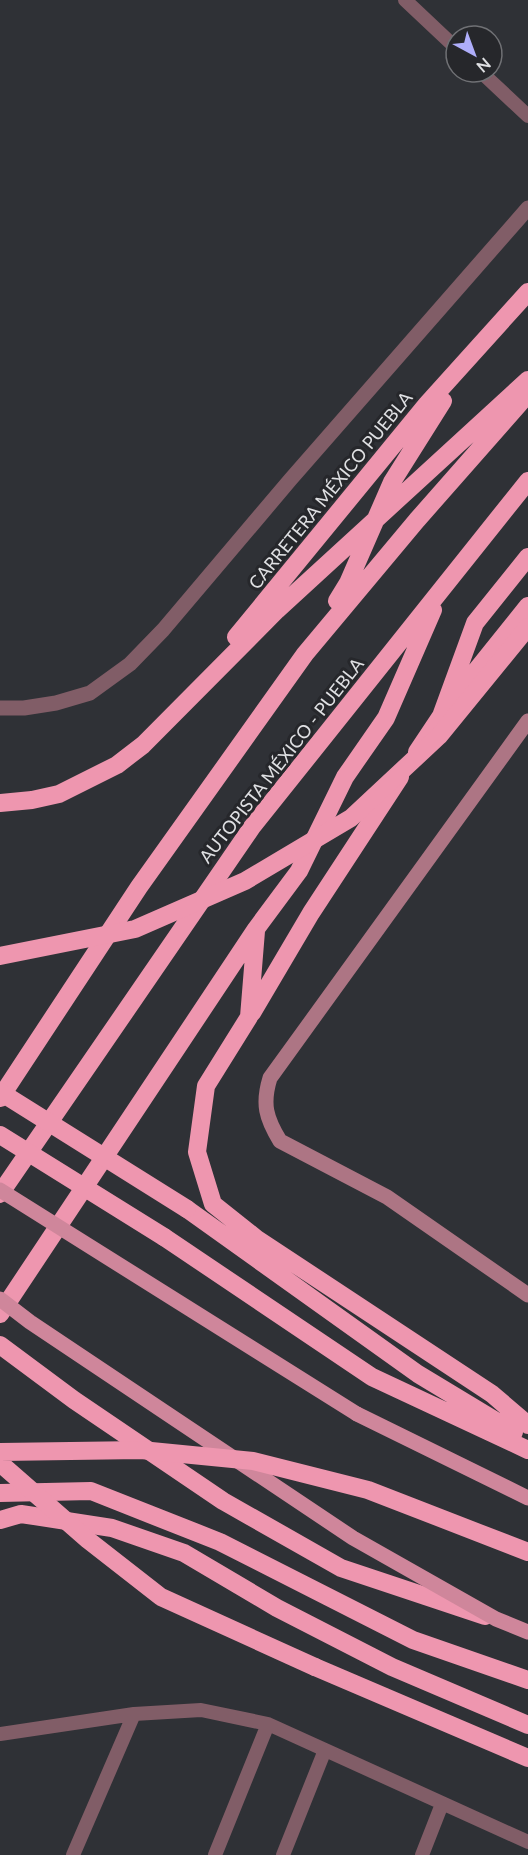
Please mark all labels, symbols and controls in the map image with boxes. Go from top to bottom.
north arrow [444,24,504,84]
text: N [473,54,495,77]
street label: CARRETERA MÉXICO PUEBLA [243,386,417,593]
street label: AUTOPISTA MÉXICO - PUEBLA [194,652,368,867]

